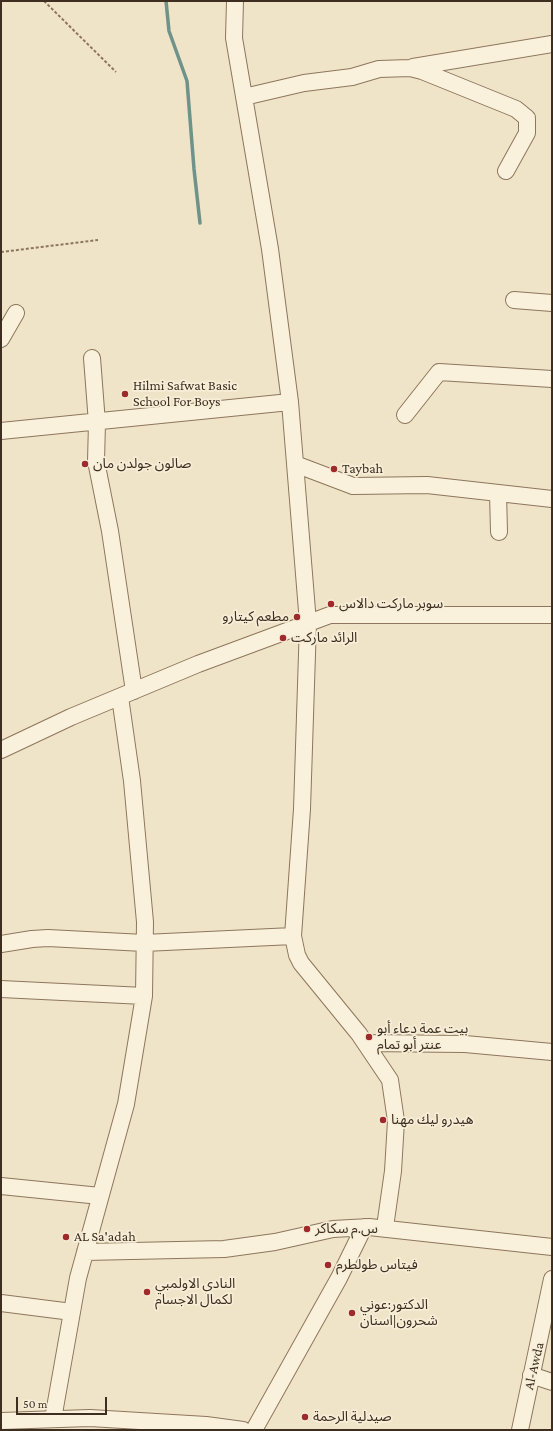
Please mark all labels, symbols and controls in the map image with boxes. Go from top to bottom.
place label: Hilmi Safwat Basic School For Boys [133,378,237,410]
marker: Hilmi Safwat Basic School For Boys [120,389,130,399]
place label: صالون جولدن مان [93,456,191,472]
marker: صالون جولدن مان [80,459,90,469]
place label: Taybah [342,461,383,477]
marker: Taybah [329,464,339,474]
place label: سوبر ماركت دالاس [339,596,443,612]
marker: سوبر ماركت دالاس [326,599,336,609]
place label: مطعم كيتارو [222,609,289,625]
marker: مطعم كيتارو [292,612,302,622]
place label: الرائد ماركت [291,630,357,646]
marker: الرائد ماركت [278,633,288,643]
place label: بيت عمة دعاء أبو عنتر أبو تمام [377,1021,468,1054]
marker: بيت عمة دعاء أبو عنتر أبو تمام [364,1032,374,1042]
place label: هيدرو ليك مهنا [391,1112,473,1128]
marker: هيدرو ليك مهنا [378,1115,388,1125]
place label: س.م سكاكر [315,1221,378,1237]
marker: س.م سكاكر [302,1224,312,1234]
place label: AL Sa'adah [74,1229,136,1245]
marker: AL Sa'adah [61,1232,71,1242]
place label: فيتاس طولطرم [336,1257,418,1273]
marker: فيتاس طولطرم [323,1260,333,1270]
place label: النادي الاولمبي لكمال الاجسام [155,1276,235,1308]
marker: النادي الاولمبي لكمال الاجسام [142,1287,152,1297]
place label: الدكتور:عوني شحرون|اسنان [360,1297,438,1330]
marker: الدكتور:عوني شحرون|اسنان [347,1308,357,1318]
street label: Al-Awda [520,1341,548,1391]
scale bar [18,1389,109,1415]
text: 50 m [23,1397,47,1411]
place label: صيدلية الرحمة [313,1409,392,1425]
marker: صيدلية الرحمة [300,1412,310,1422]

